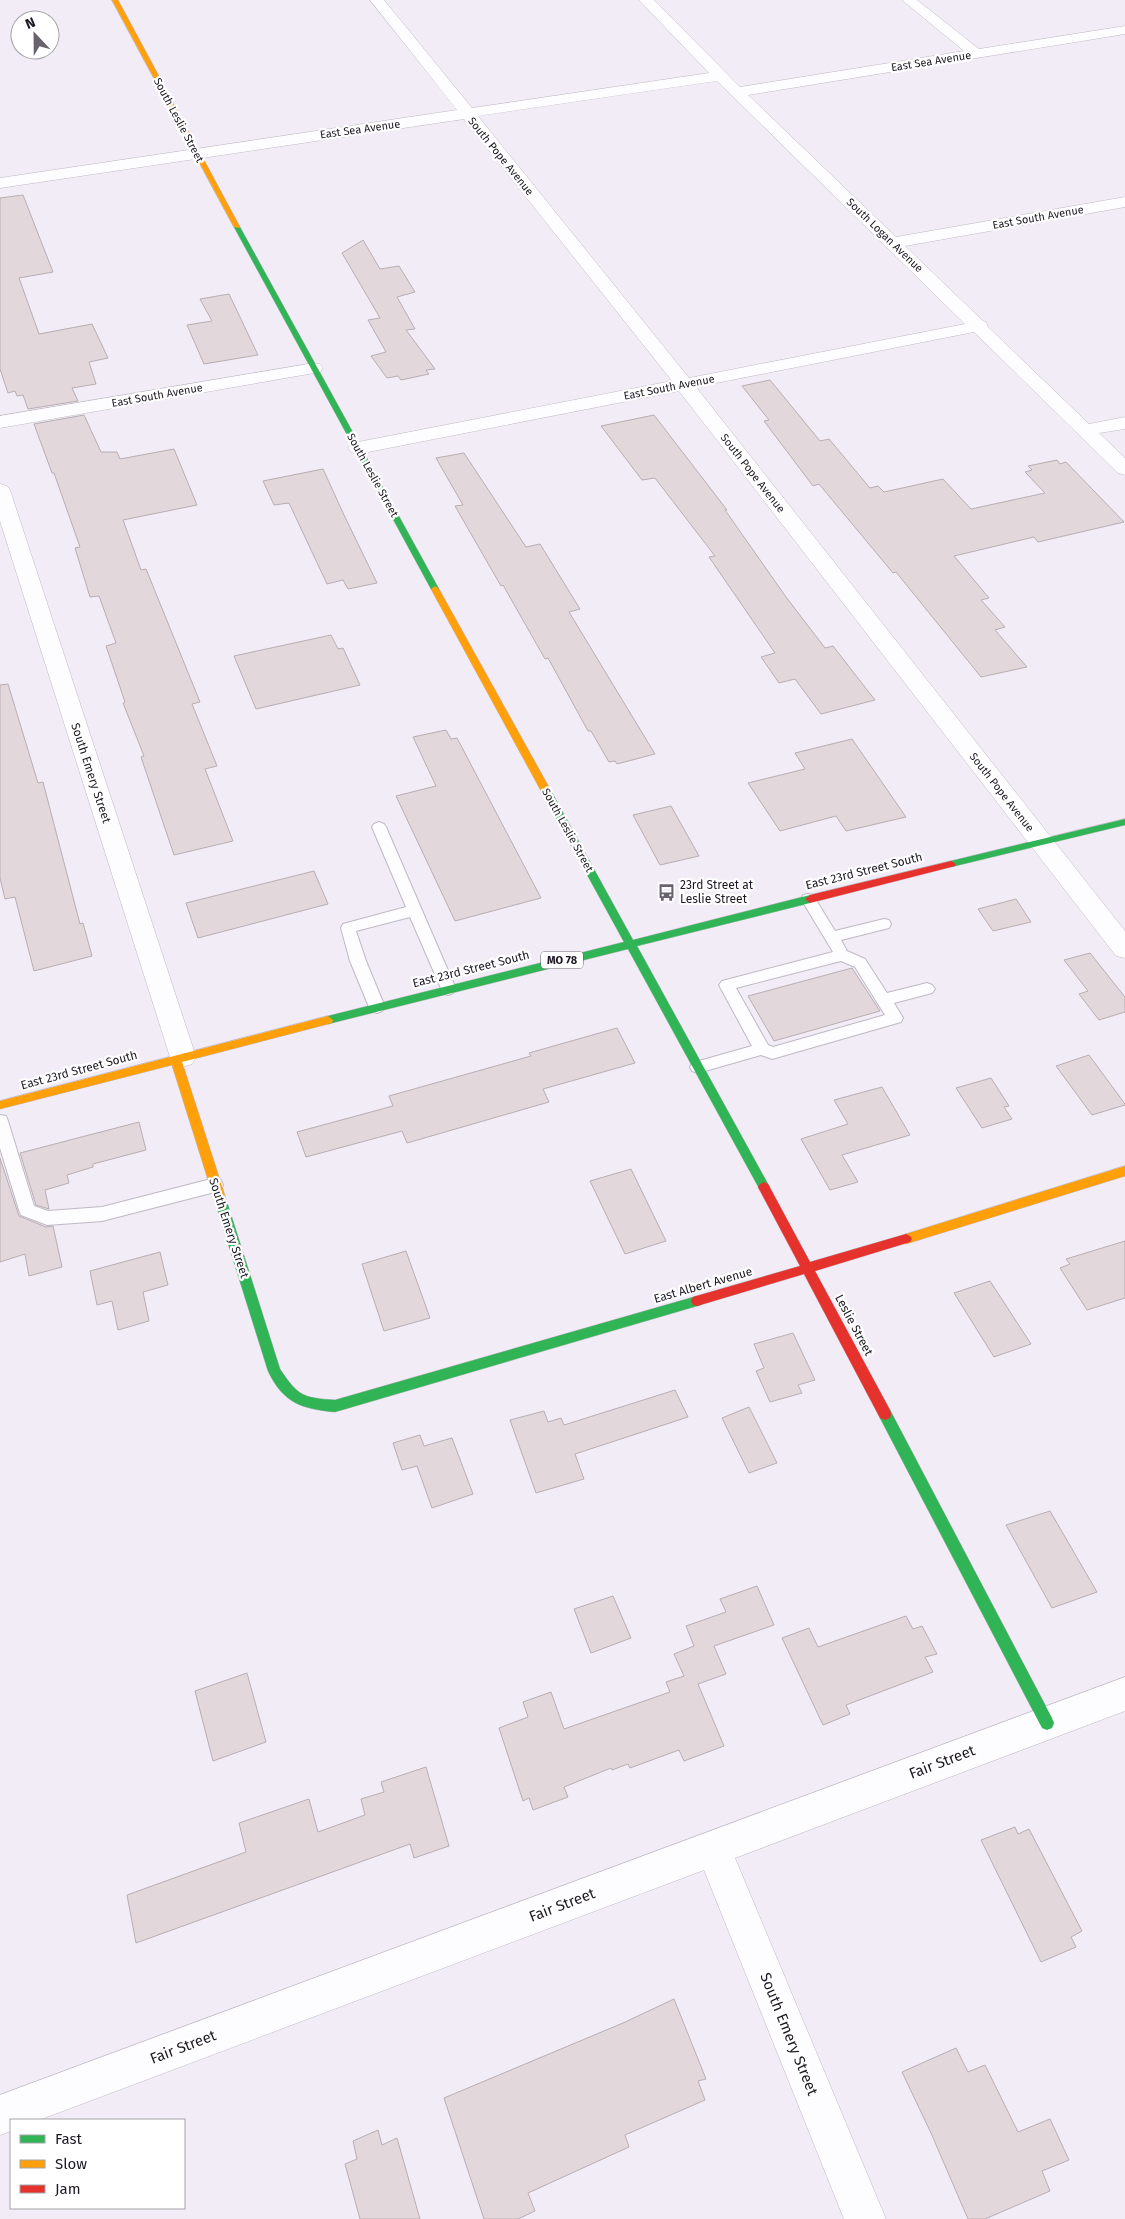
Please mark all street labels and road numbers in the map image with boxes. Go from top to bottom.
street label: East Sea Avenue [890,49,972,74]
street label: South Leslie Street [151,76,206,165]
street label: South Pope Avenue [465,115,536,198]
street label: East Sea Avenue [319,117,401,142]
street label: South Logan Avenue [844,196,926,275]
street label: East South Avenue [992,203,1085,232]
street label: East South Avenue [623,372,716,403]
street label: East South Avenue [111,381,204,410]
street label: South Leslie Street [344,431,401,519]
street label: South Pope Avenue [718,431,787,515]
street label: South Emery Street [68,721,114,825]
street label: South Pope Avenue [967,750,1036,834]
street label: South Leslie Street [539,786,596,874]
street label: East 23rd Street South [804,850,924,892]
street label: East 23rd Street South [411,948,531,990]
road number: MO 78 [541,952,583,968]
street label: East 23rd Street South [19,1048,139,1092]
street label: South Emery Street [206,1176,252,1280]
street label: East Albert Avenue [652,1264,754,1306]
street label: Leslie Street [832,1292,876,1358]
street label: Fair Street [906,1741,978,1783]
street label: Fair Street [526,1884,598,1926]
street label: South Emery Street [756,1970,822,2098]
street label: Fair Street [147,2026,219,2068]

